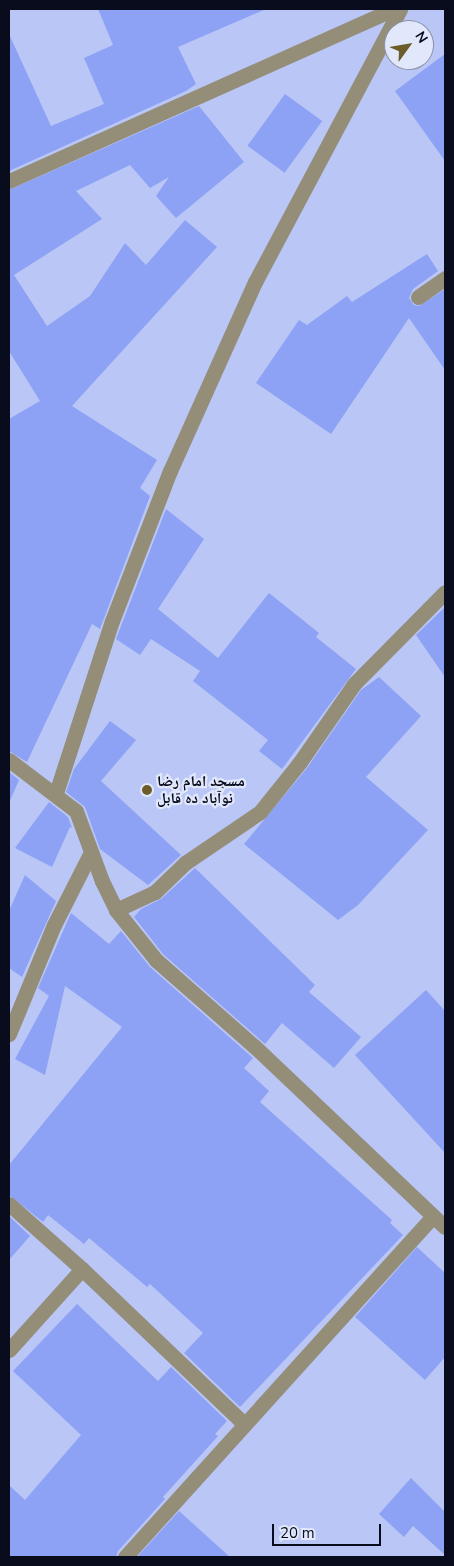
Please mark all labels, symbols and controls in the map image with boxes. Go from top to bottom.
north arrow [384,20,434,70]
text: N [410,28,432,47]
place label: مسجد امام رضا نوآباد ده قابل [157,772,245,807]
marker: مسجد امام رضا نوآباد ده قابل [141,784,153,796]
scale bar [274,1514,383,1546]
text: 20 m [280,1523,315,1543]

